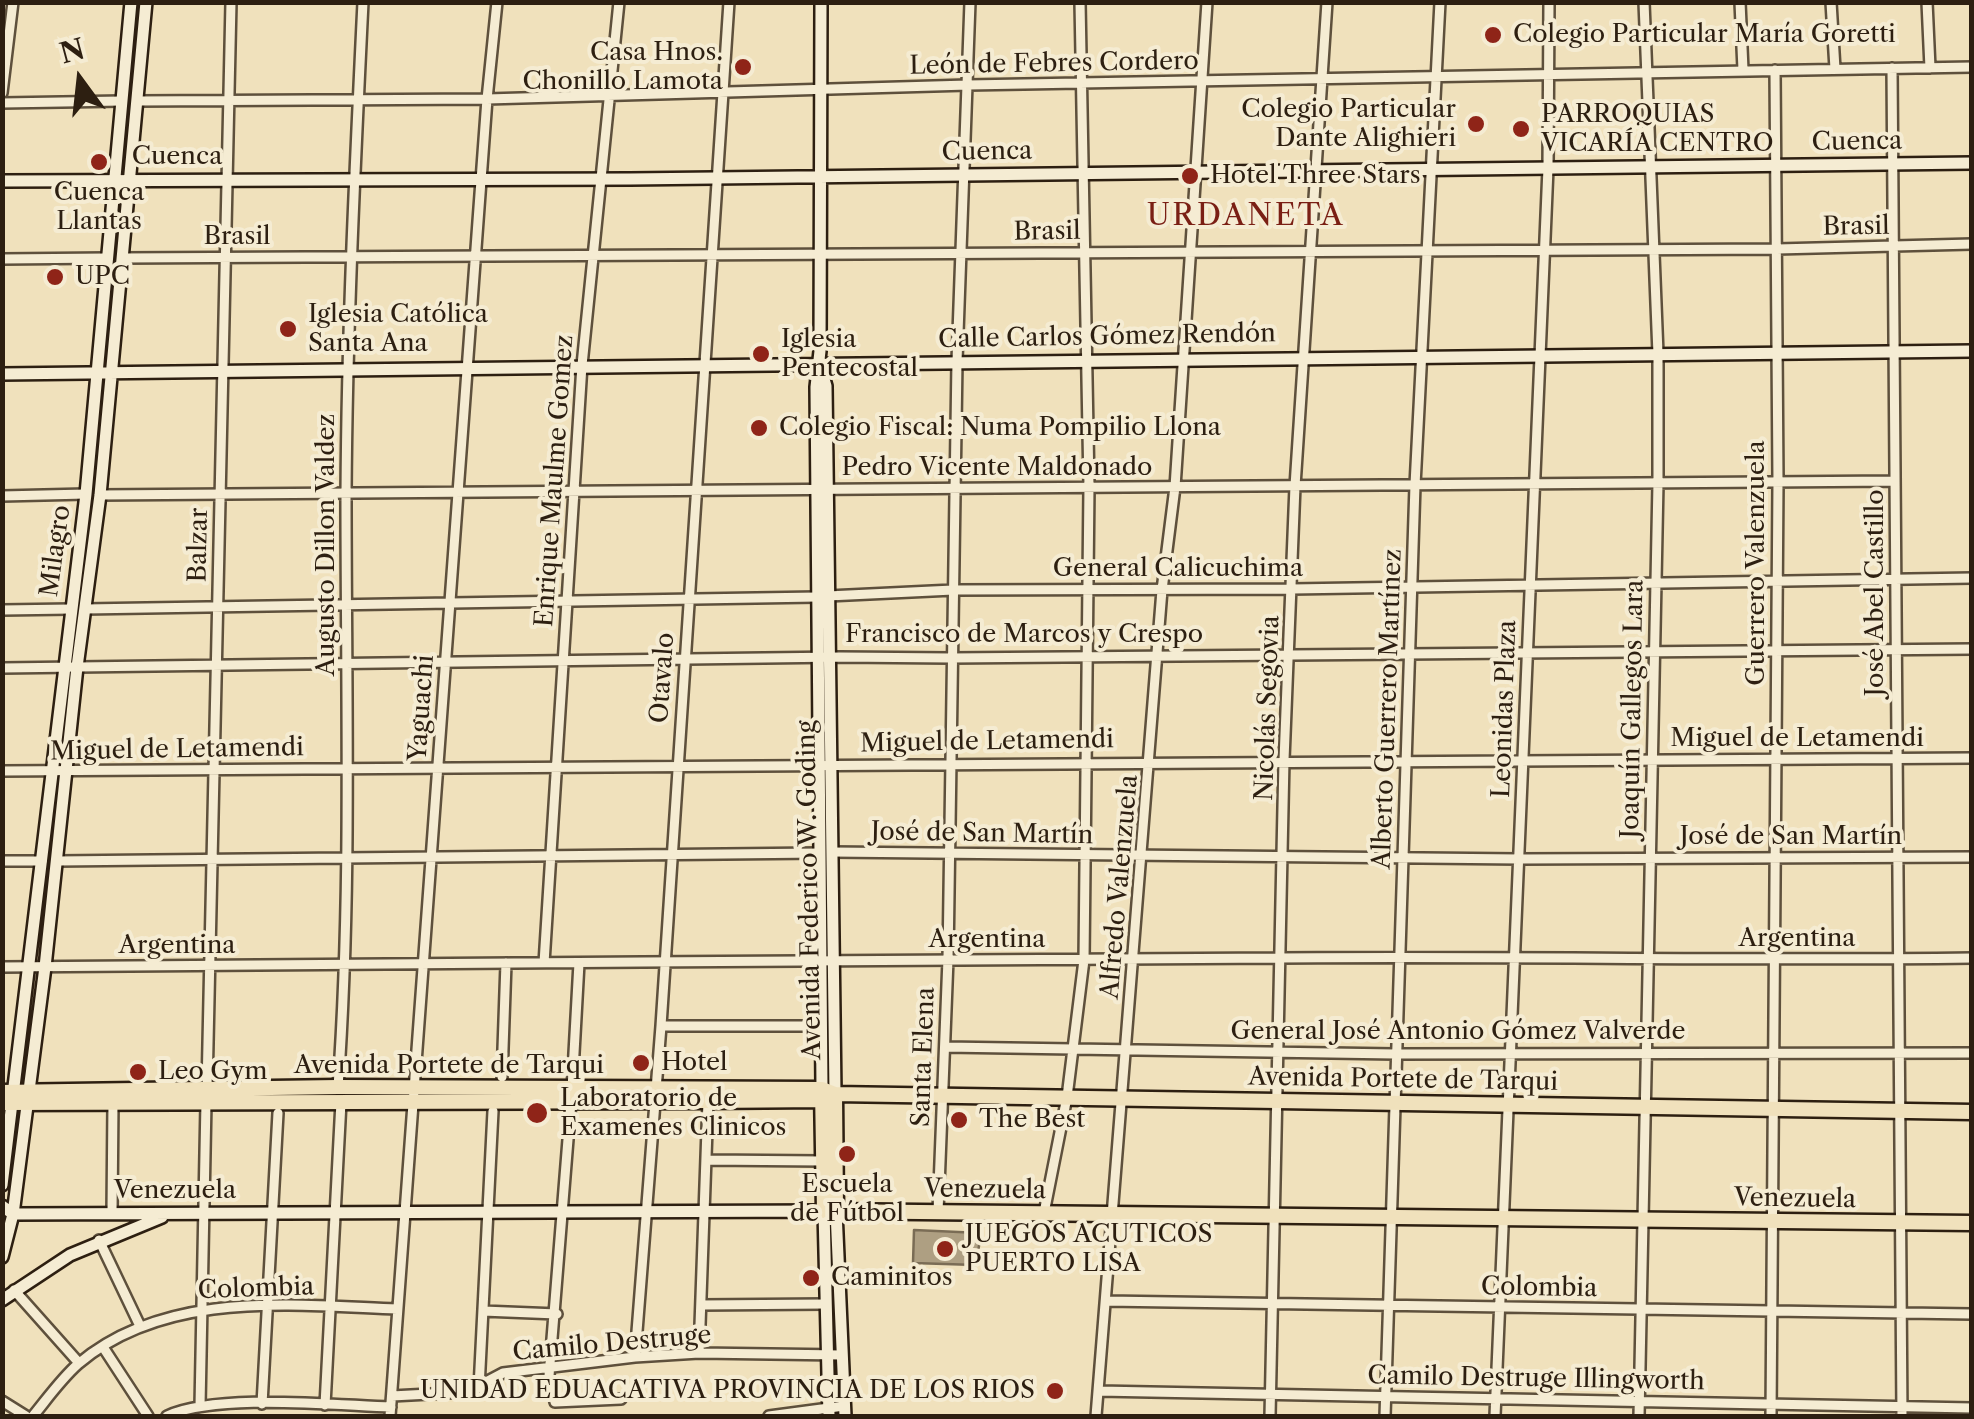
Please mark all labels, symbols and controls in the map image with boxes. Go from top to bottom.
place label: Colegio Particular María Goretti [1513,20,1896,50]
marker: Colegio Particular María Goretti [1482,24,1504,46]
north arrow [30,30,130,130]
text: N [56,31,88,71]
place label: Casa Hnos. Chonillo Lamota [522,38,723,97]
street label: León de Febres Cordero [909,46,1199,82]
marker: Casa Hnos. Chonillo Lamota [732,56,754,78]
place label: Colegio Particular Dante Alighieri [1241,95,1456,154]
place label: PARROQUIAS VICARÍA CENTRO [1541,100,1774,159]
marker: Colegio Particular Dante Alighieri [1465,113,1487,135]
marker: PARROQUIAS VICARÍA CENTRO [1510,118,1532,140]
street label: Cuenca [1811,126,1903,158]
street label: Cuenca [941,136,1033,168]
street label: Cuenca [132,142,222,172]
marker: Cuenca Llantas [88,151,110,173]
place label: Hotel Three Stars [1210,161,1421,191]
marker: Hotel Three Stars [1179,165,1201,187]
place label: Cuenca Llantas [54,178,144,237]
district label: URDANETA [1147,198,1345,234]
street label: Brasil [1822,211,1890,243]
street label: Brasil [1013,216,1081,248]
street label: Brasil [204,222,270,252]
place label: UPC [75,262,130,292]
marker: UPC [44,266,66,288]
place label: Iglesia Católica Santa Ana [308,300,488,359]
marker: Iglesia Católica Santa Ana [277,318,299,340]
street label: Calle Carlos Gómez Rendón [938,319,1276,355]
place label: Iglesia Pentecostal [781,325,918,384]
street label: Enrique Maulme Gomez [530,334,580,628]
marker: Iglesia Pentecostal [750,343,772,365]
place label: Colegio Fiscal: Numa Pompilio Llona [779,413,1221,443]
street label: Augusto Dillon Valdez [312,414,342,676]
marker: Colegio Fiscal: Numa Pompilio Llona [748,417,770,439]
street label: Guerrero Valenzuela [1742,440,1772,686]
street label: Pedro Vicente Maldonado [842,453,1152,483]
street label: José Abel Castillo [1861,490,1891,696]
street label: Milagro [35,503,77,599]
street label: Balzar [183,507,215,583]
street label: Alberto Guerrero Martínez [1367,548,1409,870]
street label: General Calicuchima [1053,554,1303,584]
street label: Joaquín Gallegos Lara [1616,579,1650,839]
street label: Nicolás Segovia [1250,615,1286,801]
street label: Leonidas Plaza [1487,619,1523,799]
street label: Francisco de Marcos y Crespo [845,620,1203,650]
street label: Otavalo [645,632,681,724]
street label: Yaguachi [403,654,441,762]
street label: Avenida Federico W. Goding [792,720,828,1060]
street label: Miguel de Letamendi [1670,724,1924,754]
street label: Miguel de Letamendi [860,725,1114,759]
street label: Miguel de Letamendi [50,733,304,767]
street label: Alfredo Valenzuela [1095,774,1145,1000]
street label: José de San Martín [871,817,1093,851]
street label: José de San Martín [1680,822,1902,852]
street label: Argentina [1739,924,1855,954]
street label: Argentina [929,925,1045,955]
street label: Argentina [119,931,235,961]
street label: Santa Elena [907,987,941,1127]
street label: General José Antonio Gómez Valverde [1230,1017,1686,1047]
place label: Hotel [661,1048,727,1078]
street label: Avenida Portete de Tarqui [294,1051,604,1081]
marker: Hotel [630,1052,652,1074]
place label: Leo Gym [158,1057,268,1087]
marker: Leo Gym [127,1061,149,1083]
street label: Avenida Portete de Tarqui [1248,1062,1558,1098]
place label: Laboratorio de Examenes Clinicos [560,1084,786,1143]
marker: Laboratorio de Examenes Clinicos [524,1100,550,1126]
place label: The Best [979,1105,1085,1135]
marker: The Best [948,1109,970,1131]
marker: Escuela de Fútbol [836,1143,858,1165]
place label: Escuela de Fútbol [790,1170,904,1229]
street label: Venezuela [924,1174,1046,1206]
street label: Venezuela [114,1176,236,1206]
street label: Venezuela [1734,1183,1856,1215]
place label: JUEGOS ACUTICOS PUERTO LISA [965,1220,1212,1279]
marker: JUEGOS ACUTICOS PUERTO LISA [934,1238,956,1260]
place label: Caminitos [831,1263,953,1293]
marker: Caminitos [800,1267,822,1289]
street label: Colombia [197,1272,315,1306]
street label: Colombia [1480,1272,1598,1304]
street label: Camilo Destruge [511,1320,713,1368]
street label: Camilo Destruge Illingworth [1367,1361,1705,1397]
place label: UNIDAD EDUACATIVA PROVINCIA DE LOS RIOS [420,1376,1035,1406]
marker: UNIDAD EDUACATIVA PROVINCIA DE LOS RIOS [1044,1380,1066,1402]

